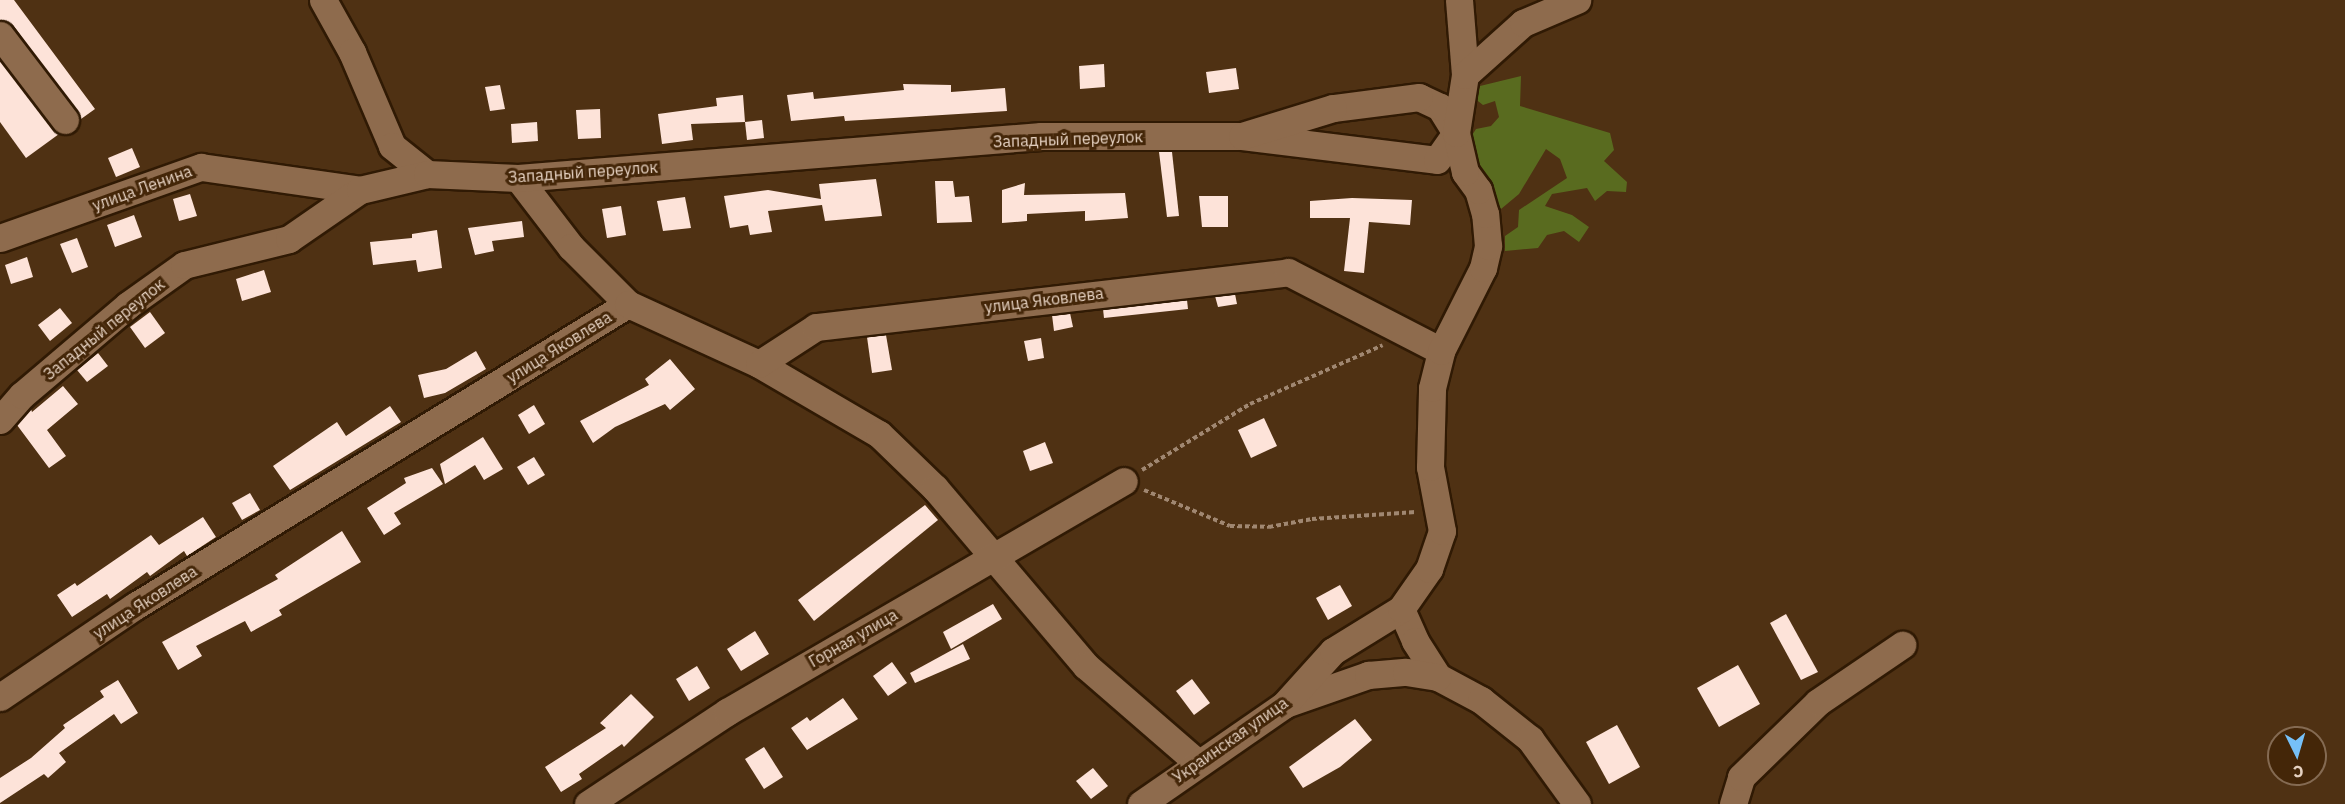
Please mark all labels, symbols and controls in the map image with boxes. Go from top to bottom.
street label: Западный переулок [993,127,1143,151]
street label: Западный переулок [507,157,659,187]
street label: улица Ленина [90,161,194,215]
street label: Западный переулок [40,274,168,384]
street label: улица Яковлева [983,283,1105,317]
street label: улица Яковлева [503,307,615,387]
street label: улица Яковлева [89,561,201,643]
street label: Горная улица [805,605,901,671]
street label: Украинская улица [1169,693,1291,787]
north arrow [2267,726,2327,786]
text: С [2292,762,2304,782]

